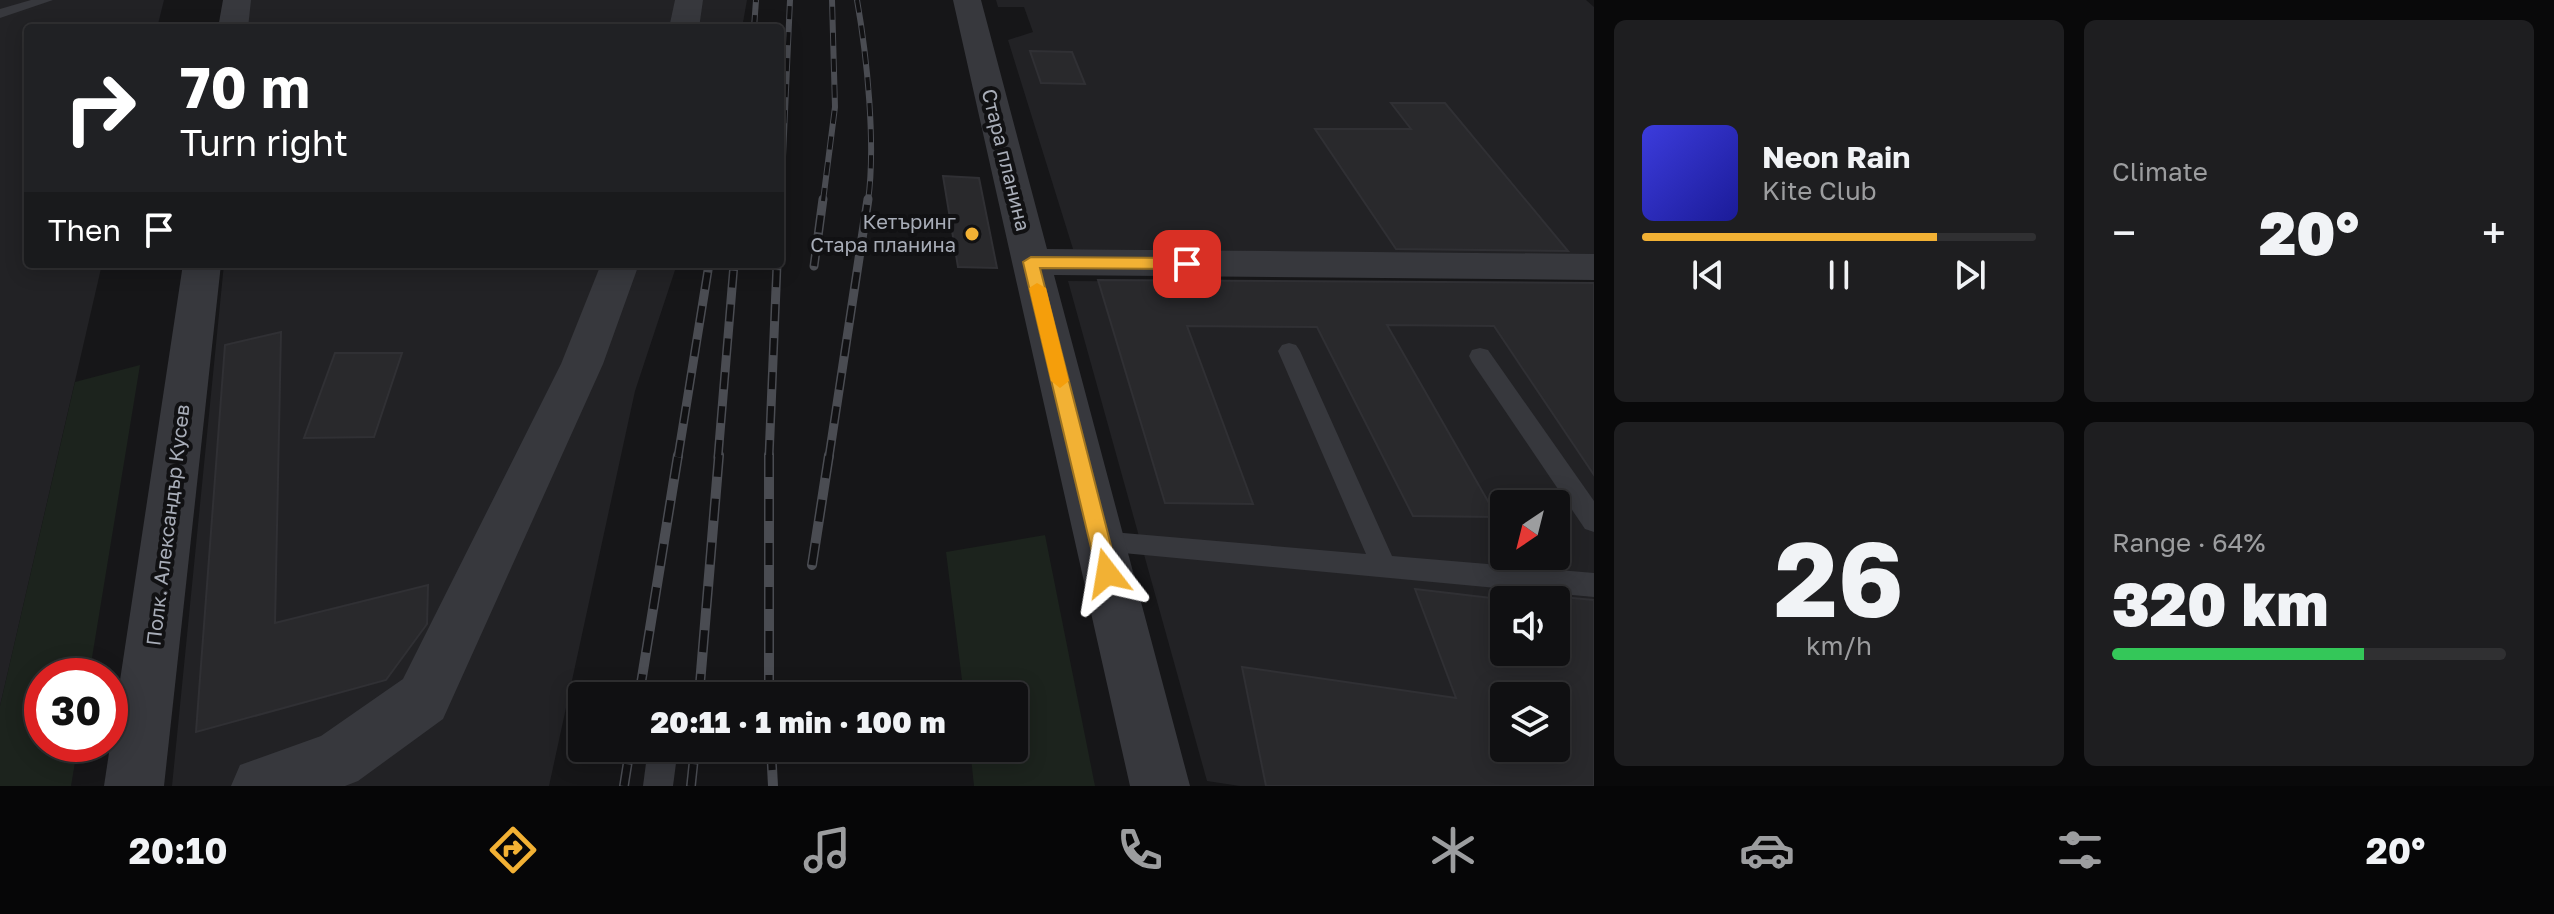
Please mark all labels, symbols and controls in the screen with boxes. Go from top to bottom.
text: 70 m [180,53,310,120]
icon: right [48,56,152,160]
street label: Стара планина [978,86,1036,233]
text: Turn right [180,121,348,164]
text: Neon Rain [1762,139,1910,175]
text: Climate [2112,156,2208,187]
text: Kite Club [1762,175,1877,206]
text: 20° [2259,196,2359,268]
text: − [2112,206,2136,259]
text: + [2482,206,2506,259]
icon: arrive [137,208,181,252]
place label: Кетъринг Стара планина [810,209,956,256]
text: Then [48,212,121,248]
marker: Кетъринг Стара планина [963,225,981,243]
pin [1153,230,1221,298]
icon: arrive [1165,242,1209,286]
icon: previous [1686,253,1730,297]
icon: pause [1817,253,1861,297]
icon: next [1948,253,1992,297]
street label: Полк. Александър Кусев [140,403,194,647]
north arrow [1490,490,1570,570]
map controls [1490,490,1570,762]
text: 26 [1774,515,1904,640]
text: Range · 64% [2112,527,2265,558]
position arrow [1065,531,1149,615]
text: 320 km [2112,567,2328,639]
button: sound [1490,586,1570,666]
text: km/h [1806,630,1872,661]
speed limit sign: 30 [24,658,128,762]
button: layers [1490,682,1570,762]
text: 20:11 · 1 min · 100 m [650,704,946,740]
icon: directions [485,822,541,878]
icon: music [799,822,855,878]
icon: phone [1112,822,1168,878]
icon: climate [1425,822,1481,878]
icon: car [1739,822,1795,878]
icon: filters [2052,822,2108,878]
text: 20:10 [129,829,228,872]
text: 20° [2366,829,2425,872]

